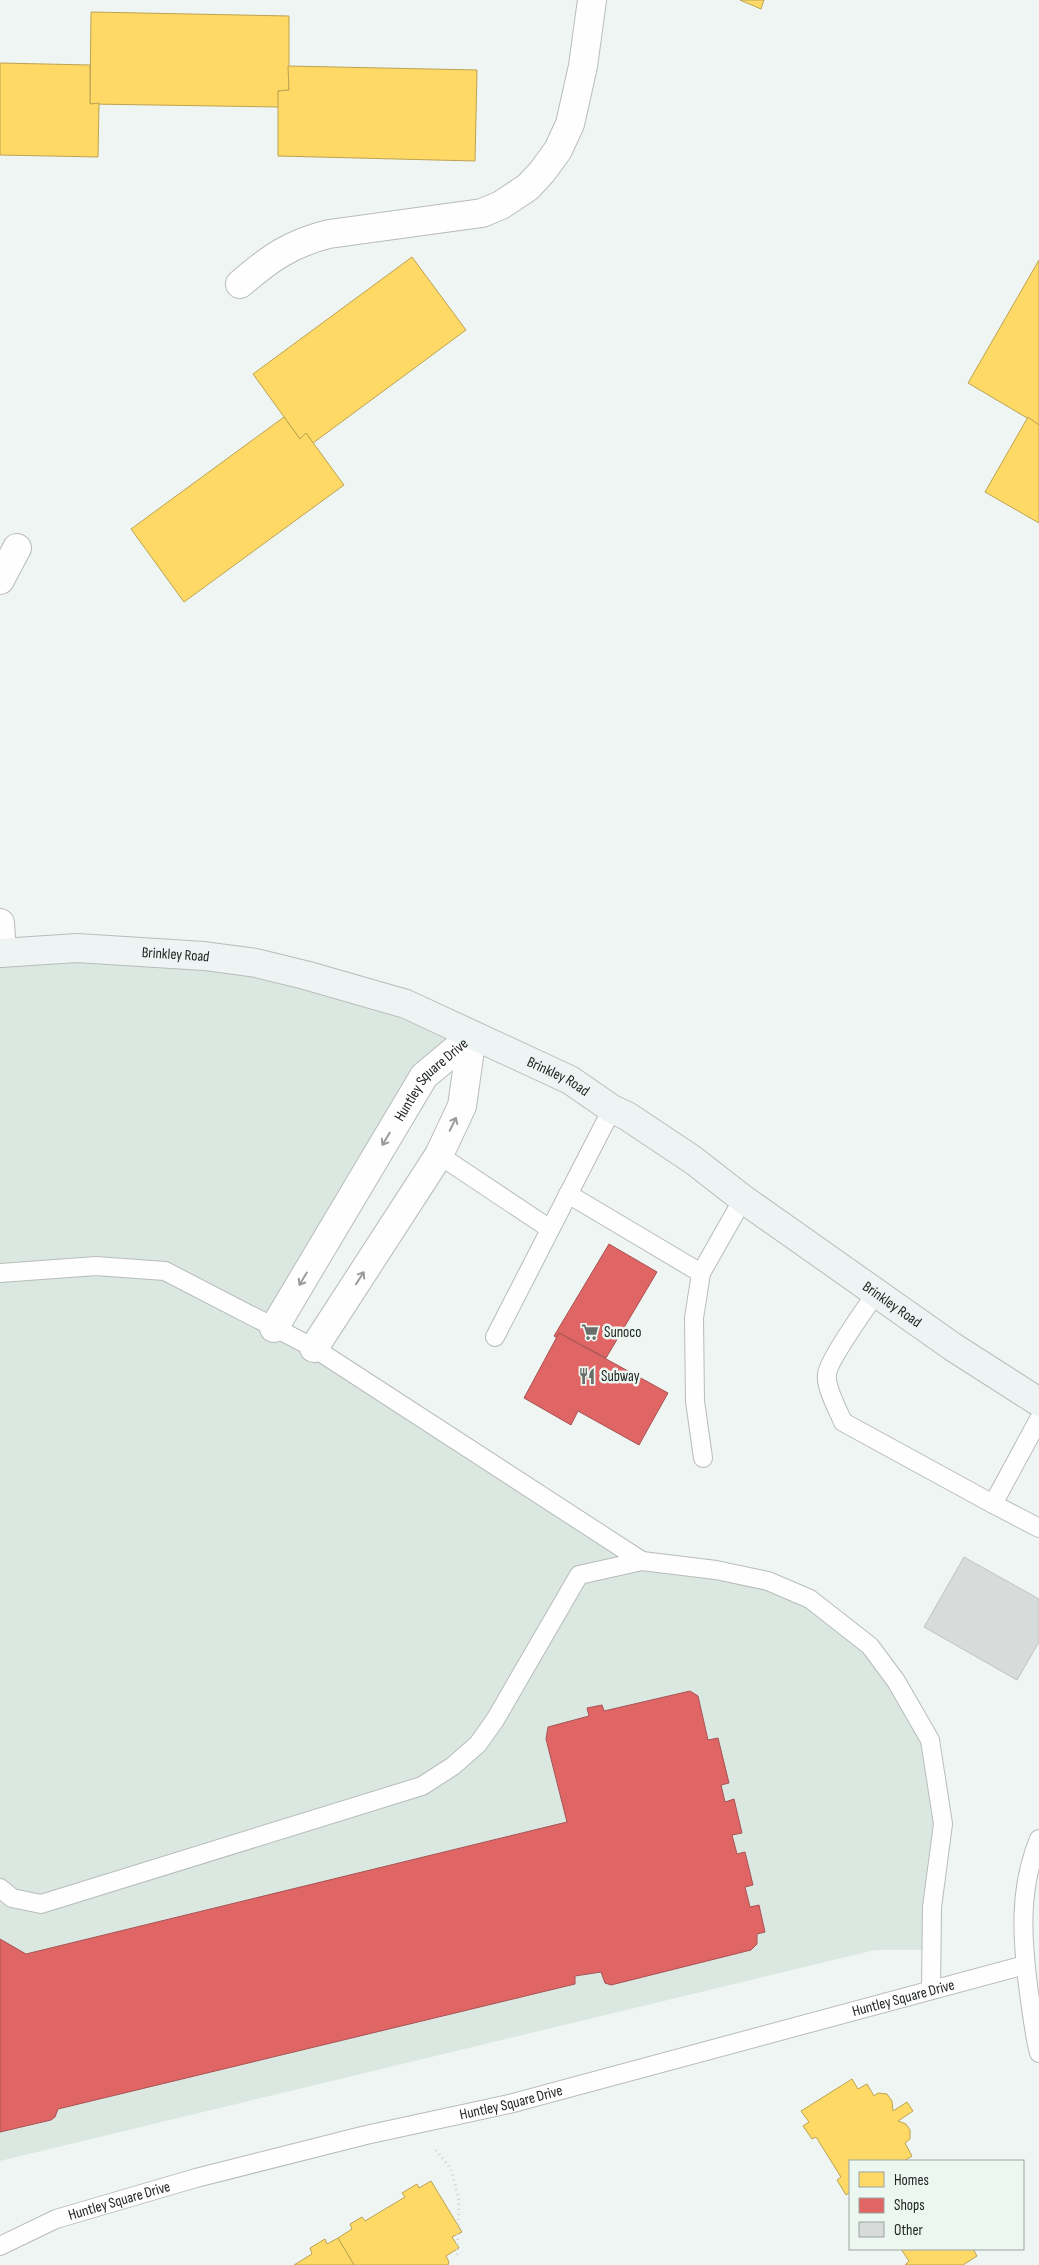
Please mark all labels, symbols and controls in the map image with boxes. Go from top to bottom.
street label: Brinkley Road [141,943,211,966]
street label: Huntley Square Drive [390,1034,472,1125]
street label: Brinkley Road [524,1052,593,1100]
one-way arrow [449,1117,459,1132]
one-way arrow [380,1132,390,1146]
one-way arrow [355,1271,365,1285]
one-way arrow [298,1272,308,1286]
street label: Brinkley Road [859,1277,925,1331]
supermarket icon: Sunoco [580,1322,600,1342]
place label: Sunoco [604,1323,642,1342]
restaurant icon: Subway [577,1366,597,1386]
place label: Subway [601,1367,640,1386]
street label: Huntley Square Drive [850,1975,957,2021]
street label: Huntley Square Drive [458,2081,565,2124]
legend [849,2160,1024,2250]
text: Homes [894,2171,929,2190]
street label: Huntley Square Drive [66,2177,172,2224]
text: Shops [894,2196,925,2215]
text: Other [894,2221,923,2240]

